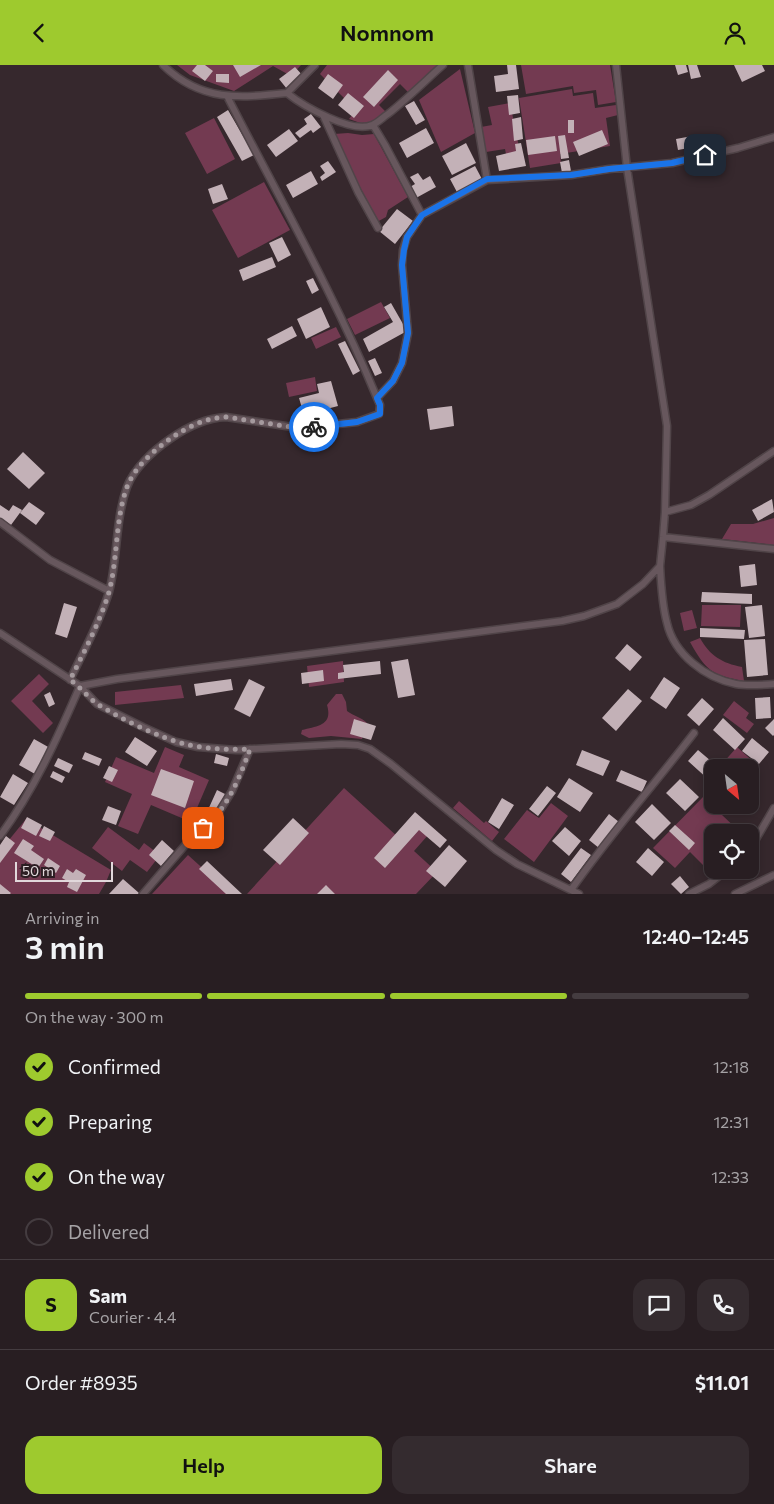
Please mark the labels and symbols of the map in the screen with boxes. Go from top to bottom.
pin [684,134,726,176]
courier [289,402,339,452]
north arrow [704,759,759,814]
pin [182,807,224,849]
scale bar [15,859,112,882]

